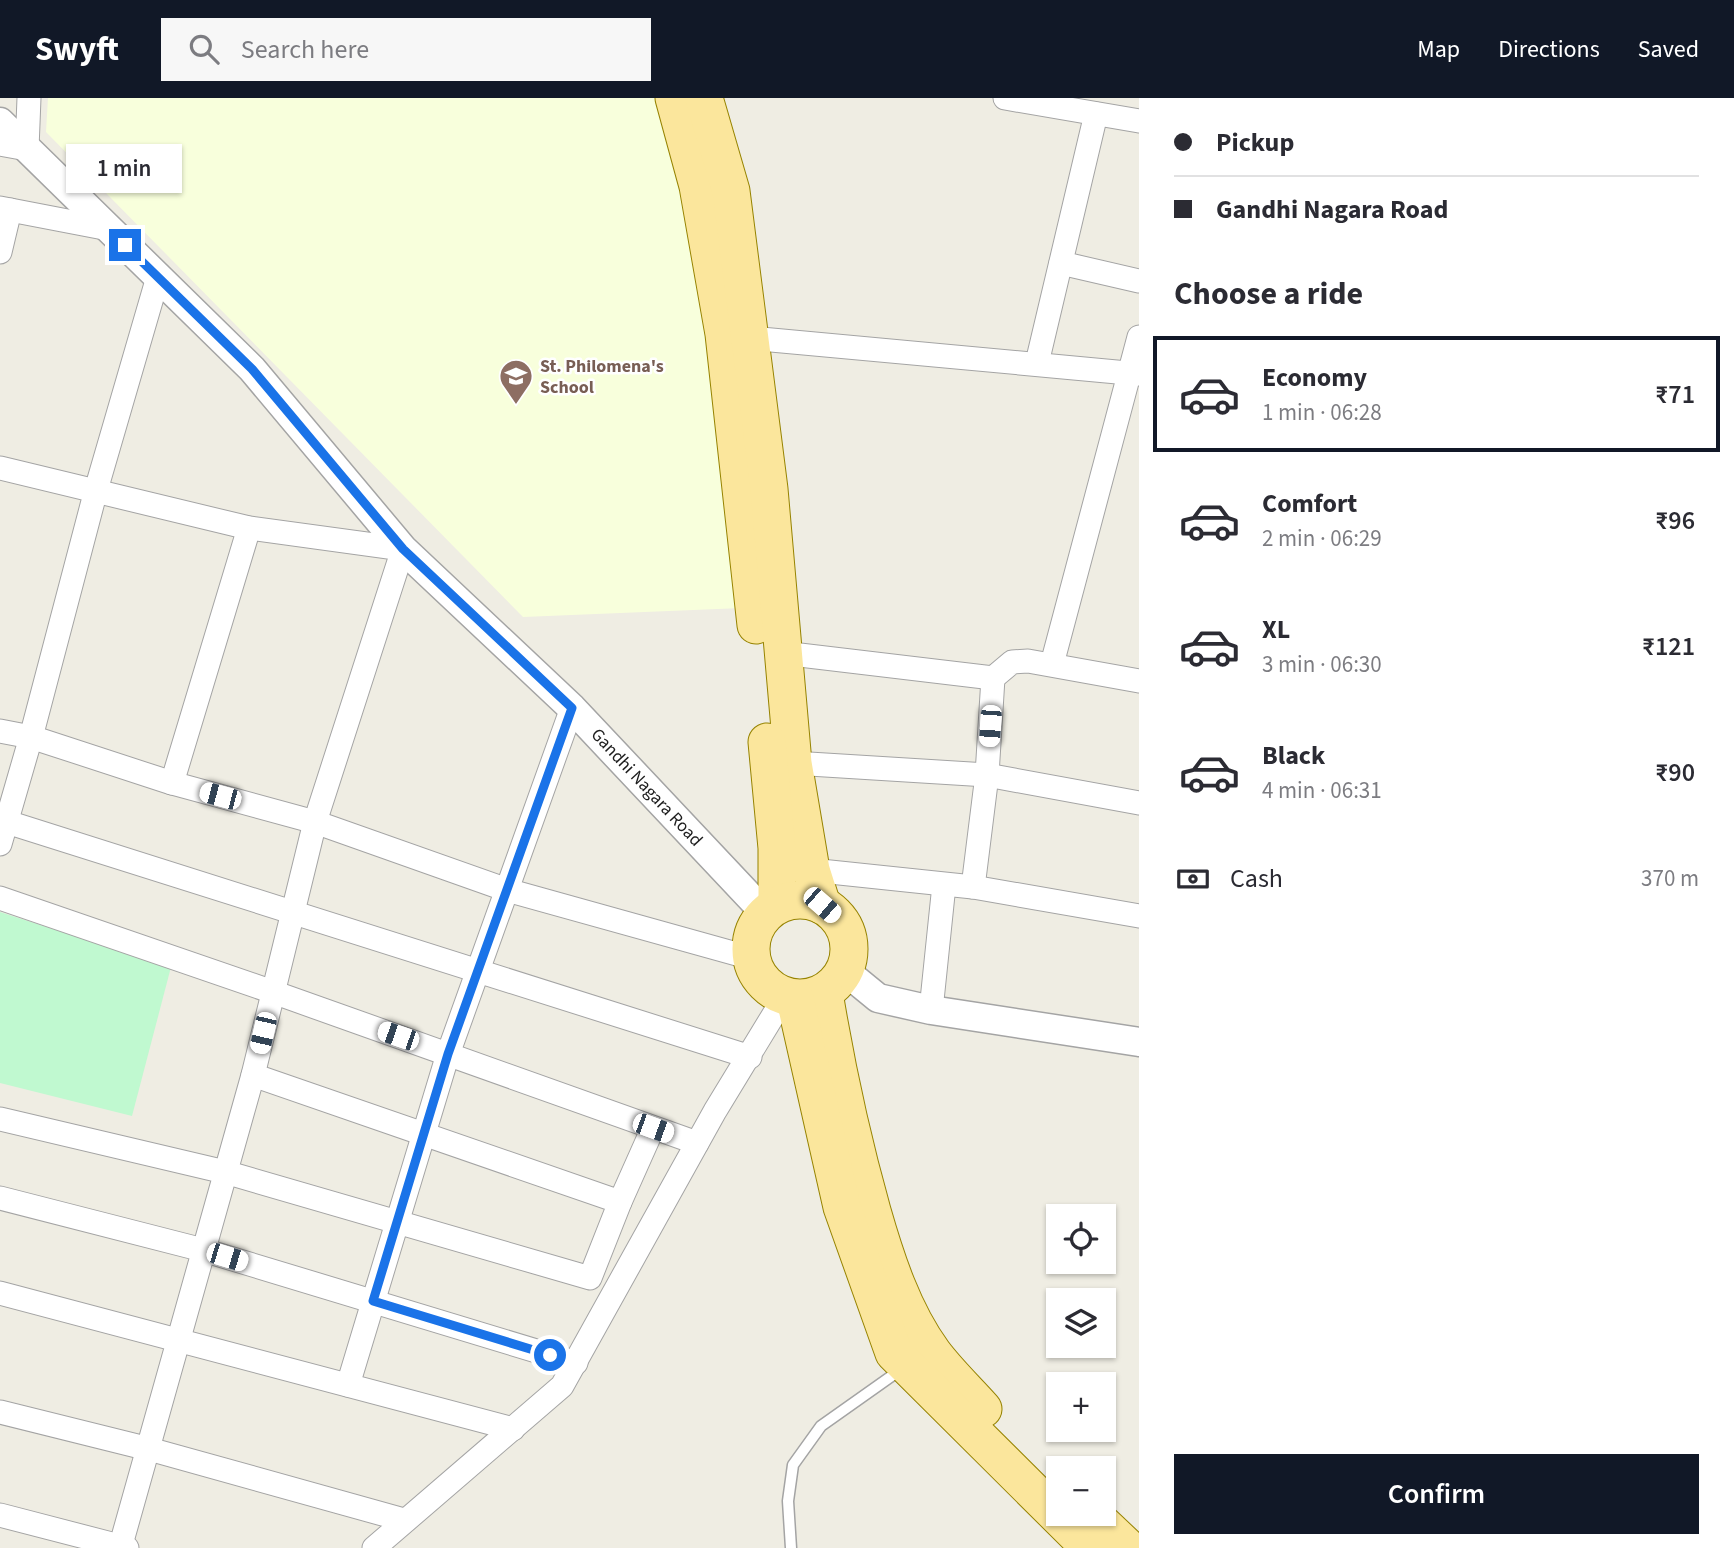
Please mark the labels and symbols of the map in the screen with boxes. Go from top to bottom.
callout: 1 min [67,144,183,192]
route end [109,229,141,261]
place label: St. Philomena's School [540,354,664,400]
school or university icon: St. Philomena's School [497,357,535,406]
car [979,704,1002,748]
street label: Gandhi Nagara Road [585,723,708,852]
car [197,780,244,812]
car [800,883,845,927]
car [249,1010,278,1056]
car [375,1019,422,1053]
car [630,1111,677,1145]
car [204,1241,251,1273]
route start [534,1339,566,1371]

